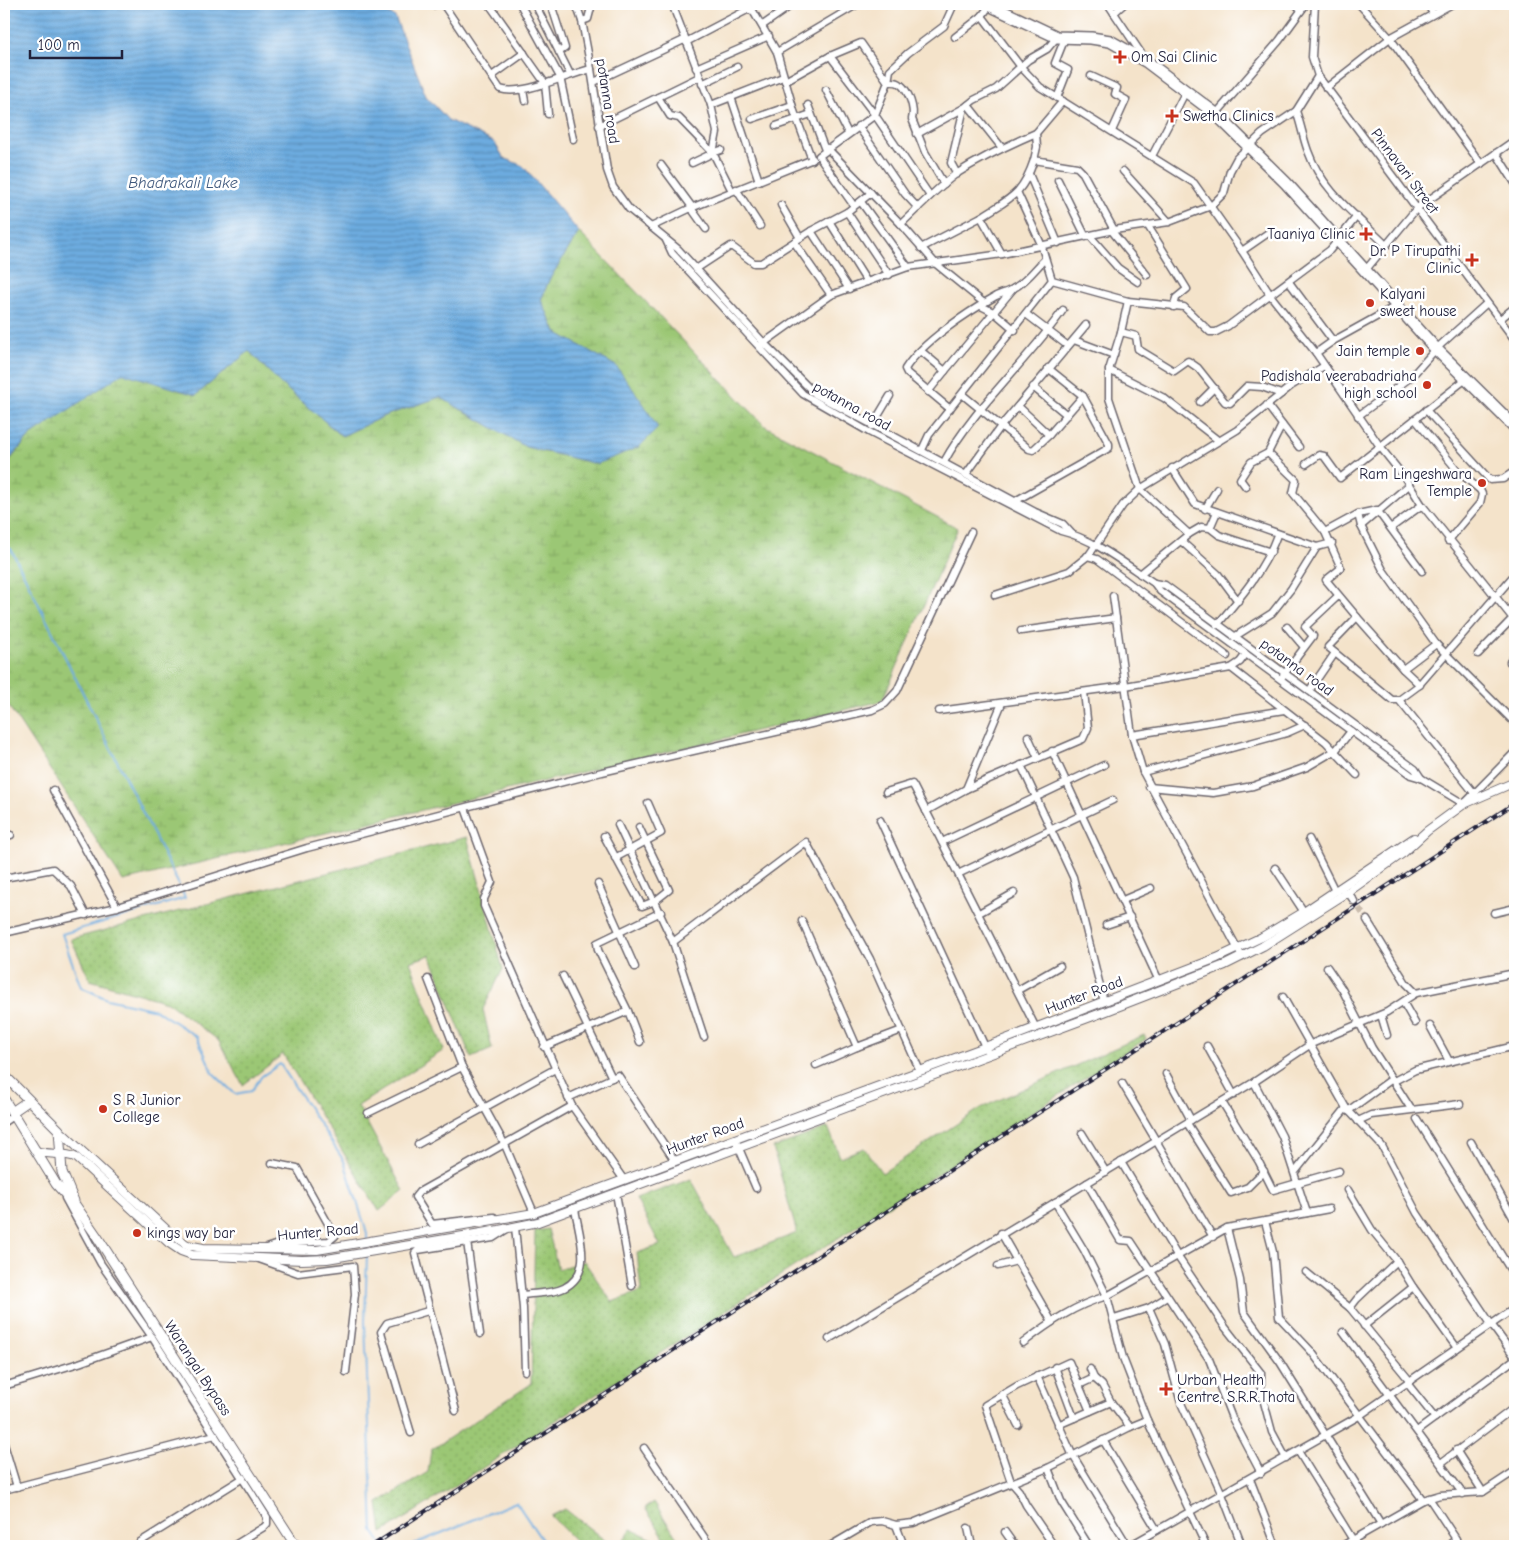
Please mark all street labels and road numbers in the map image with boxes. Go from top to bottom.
street label: potanna road [592,57,624,145]
street label: Pinnavari Street [1367,125,1443,218]
street label: potanna road [810,377,894,435]
street label: potanna road [1257,634,1337,700]
street label: Hunter Road [1043,972,1125,1018]
street label: Hunter Road [664,1114,746,1158]
street label: Hunter Road [277,1219,359,1245]
street label: Warangal Bypass [161,1317,235,1419]

